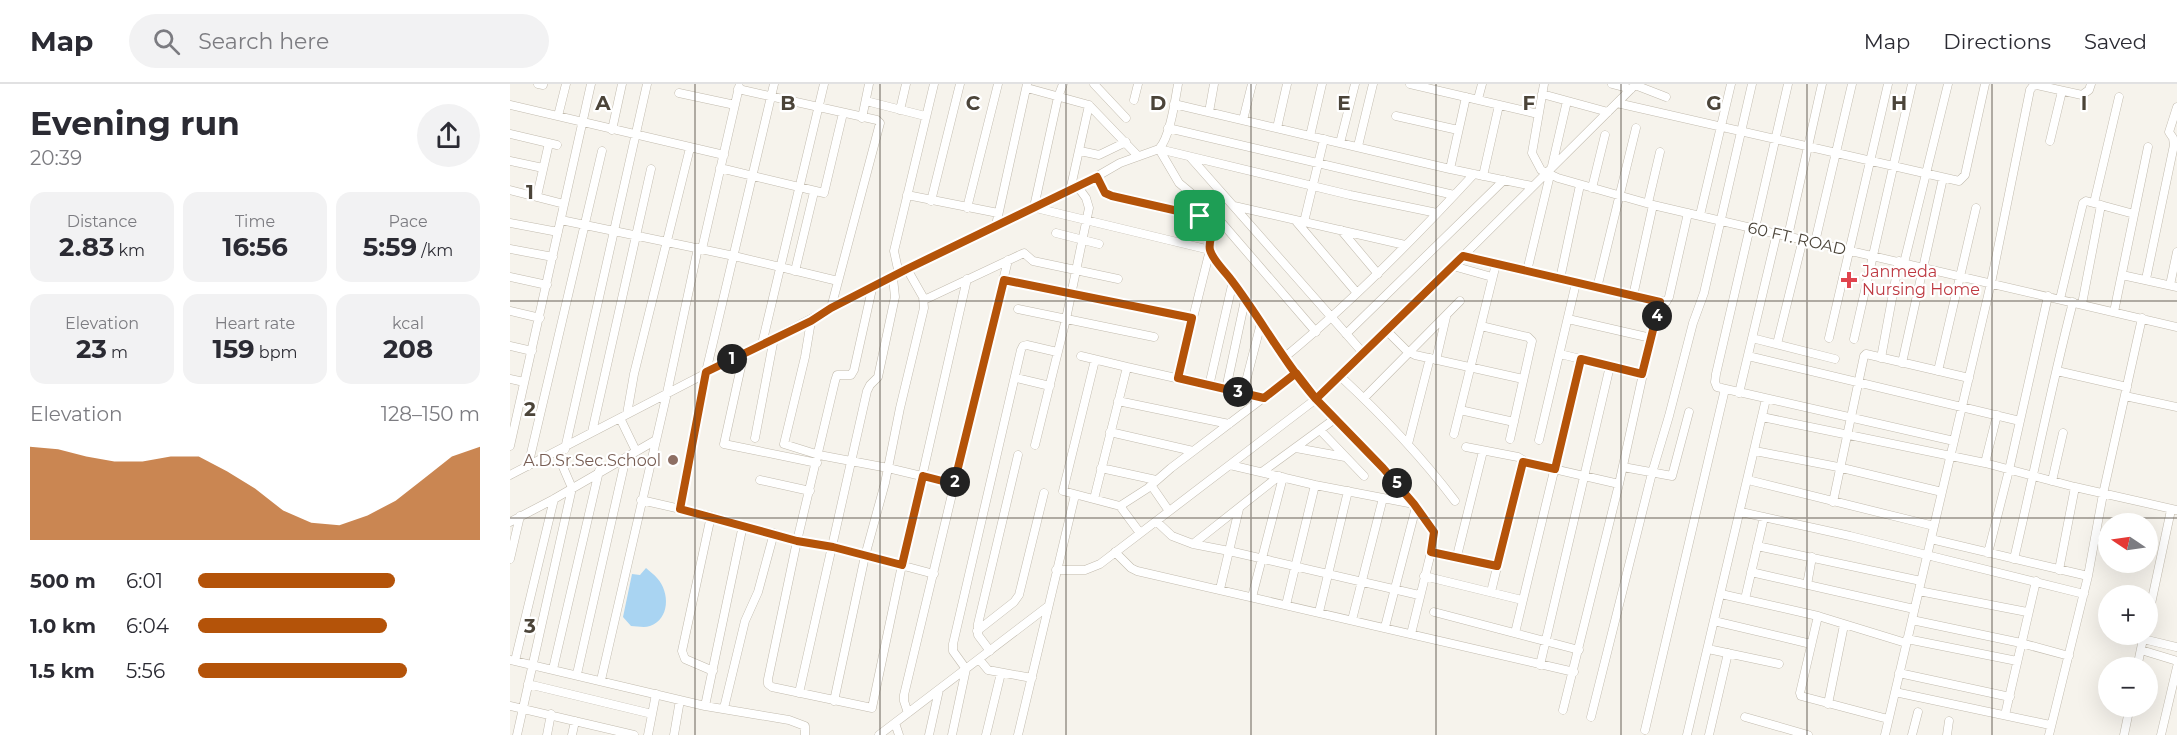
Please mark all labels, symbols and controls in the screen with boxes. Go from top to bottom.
search box [129,14,549,68]
text: Map [30,24,93,58]
icon: search [150,25,183,58]
text: Search here [198,28,329,55]
text: Map [1864,29,1910,54]
text: Directions [1943,29,2051,54]
text: Saved [2084,29,2147,54]
text: A [594,91,611,115]
text: B [780,91,796,115]
text: C [966,91,981,115]
text: D [1150,91,1166,115]
text: E [1337,91,1351,115]
text: F [1523,91,1536,115]
text: G [1706,91,1722,115]
text: H [1891,91,1907,115]
text: I [2081,91,2087,115]
text: Evening run [30,103,240,143]
button: share [417,104,480,167]
text: 20:39 [30,146,82,170]
text: 1 [526,180,534,204]
pin [1174,190,1225,241]
icon: arrive [1183,199,1216,232]
text: Distance [67,212,137,231]
text: Time [235,212,275,231]
text: Pace [388,212,428,231]
street label: 60 FT. ROAD [1746,218,1848,259]
text: 2.83 [59,231,114,263]
text: 16:56 [222,231,288,263]
text: 5:59 [363,231,417,263]
text: km [114,241,145,260]
text: /km [417,241,453,260]
place label: Janmeda Nursing Home [1861,262,1980,299]
marker: Janmeda Nursing Home [1840,271,1858,289]
pin: 4 [1642,301,1672,331]
text: 4 [1651,306,1663,325]
text: Elevation [65,314,139,333]
text: Heart rate [215,314,295,333]
text: kcal [392,314,424,333]
text: 23 [76,333,107,365]
text: 159 [212,333,255,365]
text: 208 [383,333,433,365]
text: m [107,343,128,362]
text: bpm [255,343,298,362]
pin: 1 [717,344,747,374]
text: 1 [729,349,735,368]
pin: 3 [1223,377,1253,407]
text: 3 [1233,382,1243,401]
text: 2 [524,397,536,421]
text: Elevation [30,402,122,426]
text: 128–150 m [381,402,480,426]
place label: A.D.Sr.Sec.School [523,451,661,470]
marker: A.D.Sr.Sec.School [666,453,680,467]
pin: 2 [940,467,970,497]
pin: 5 [1382,468,1412,498]
text: 2 [950,472,960,491]
text: 5 [1392,473,1402,492]
north arrow [2098,513,2158,573]
map controls [2098,513,2158,717]
text: 500 m [30,569,96,593]
text: 6:01 [126,569,163,593]
button: + [2098,585,2158,645]
text: 1.0 km [30,614,96,638]
text: 6:04 [126,614,169,638]
text: 3 [523,614,536,638]
button: − [2098,657,2158,717]
text: 1.5 km [30,659,95,683]
text: 5:56 [126,659,165,683]

